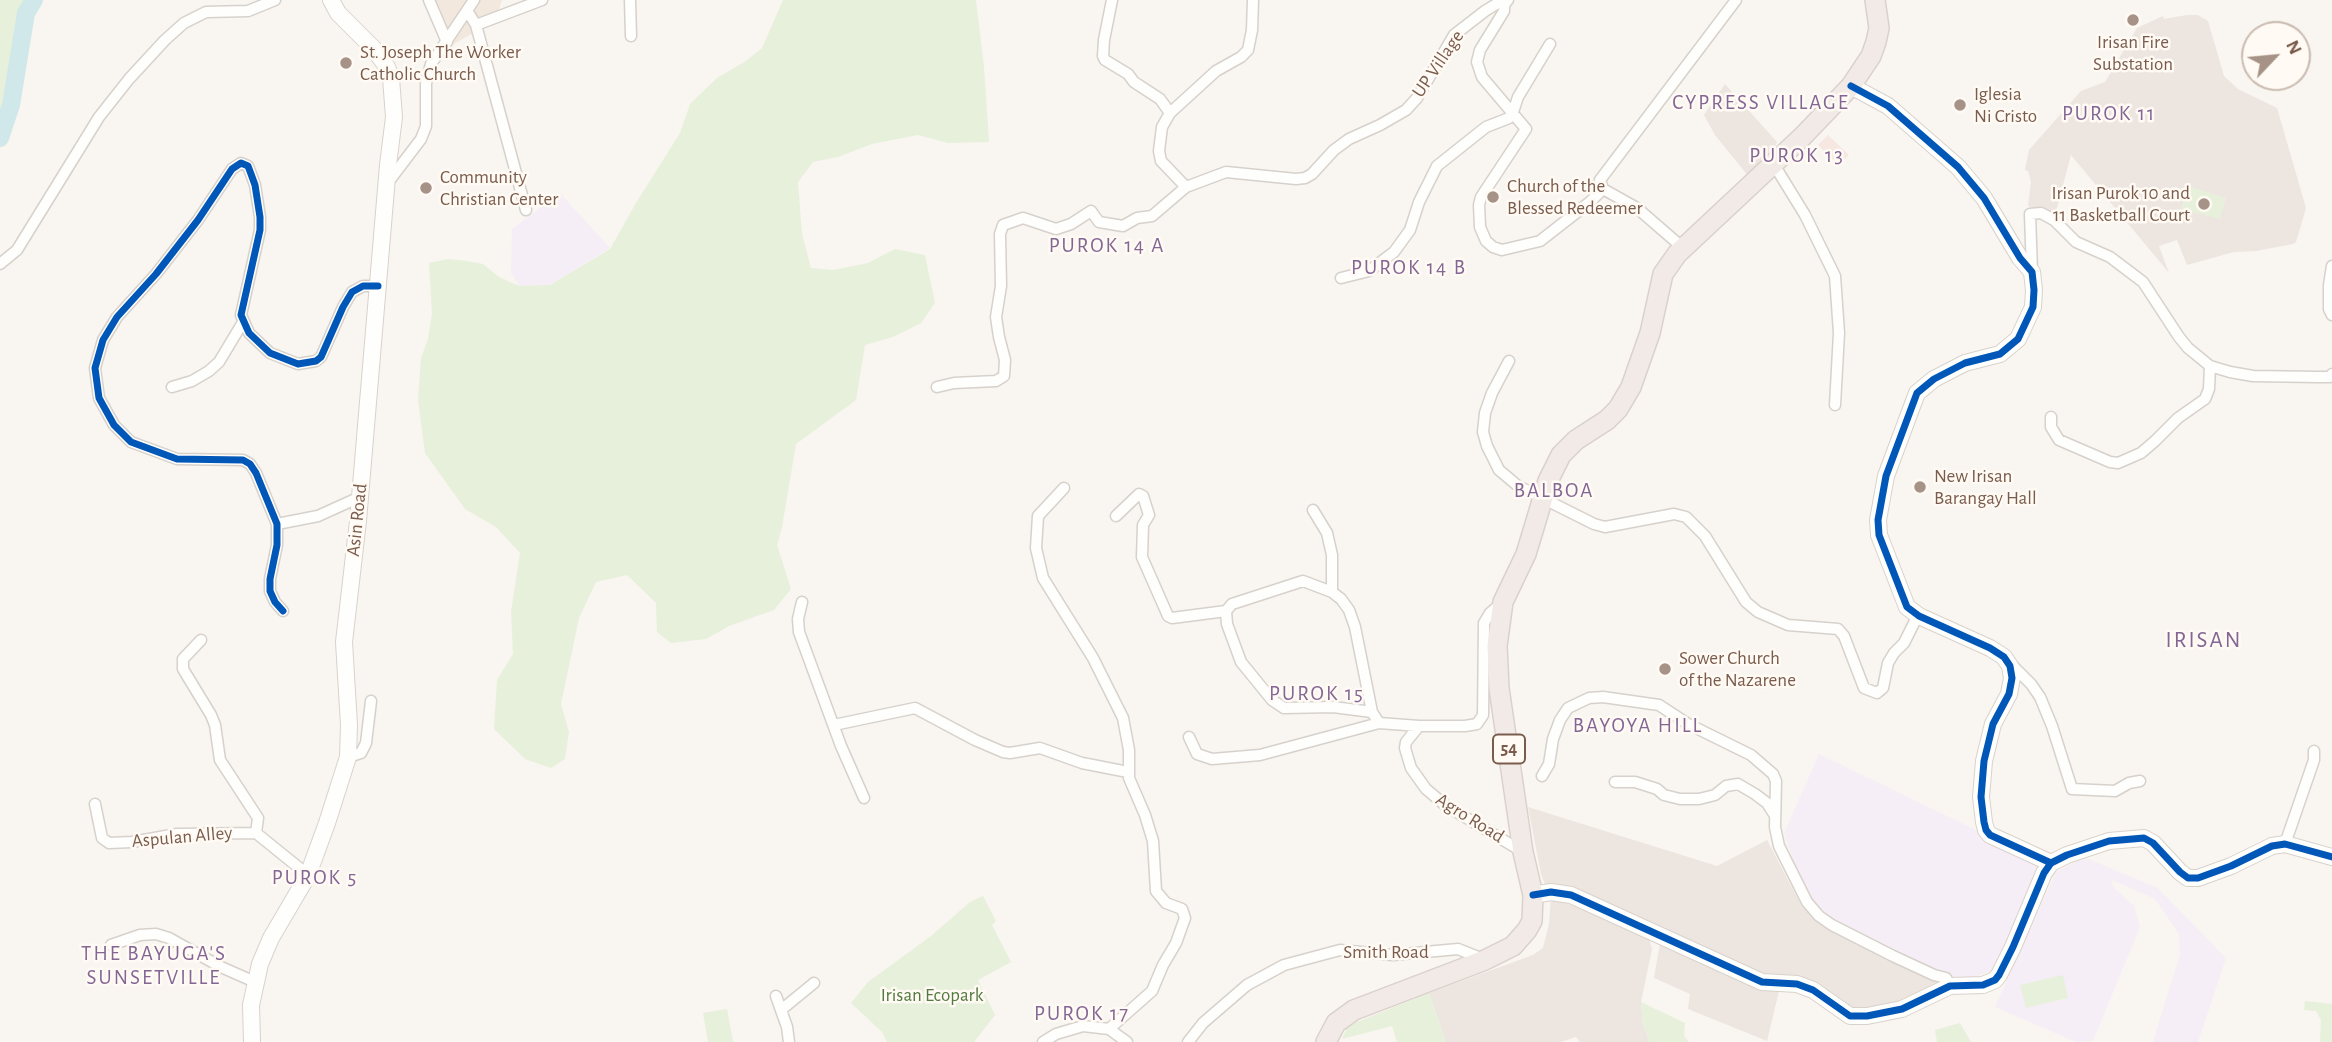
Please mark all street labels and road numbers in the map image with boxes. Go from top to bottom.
street label: UP Village [1407,26,1469,102]
street label: Asin Road [342,482,372,558]
road number: 54 [1493,734,1525,764]
street label: Agro Road [1431,788,1509,848]
street label: Aspulan Alley [131,821,233,853]
street label: Smith Road [1343,941,1429,963]

